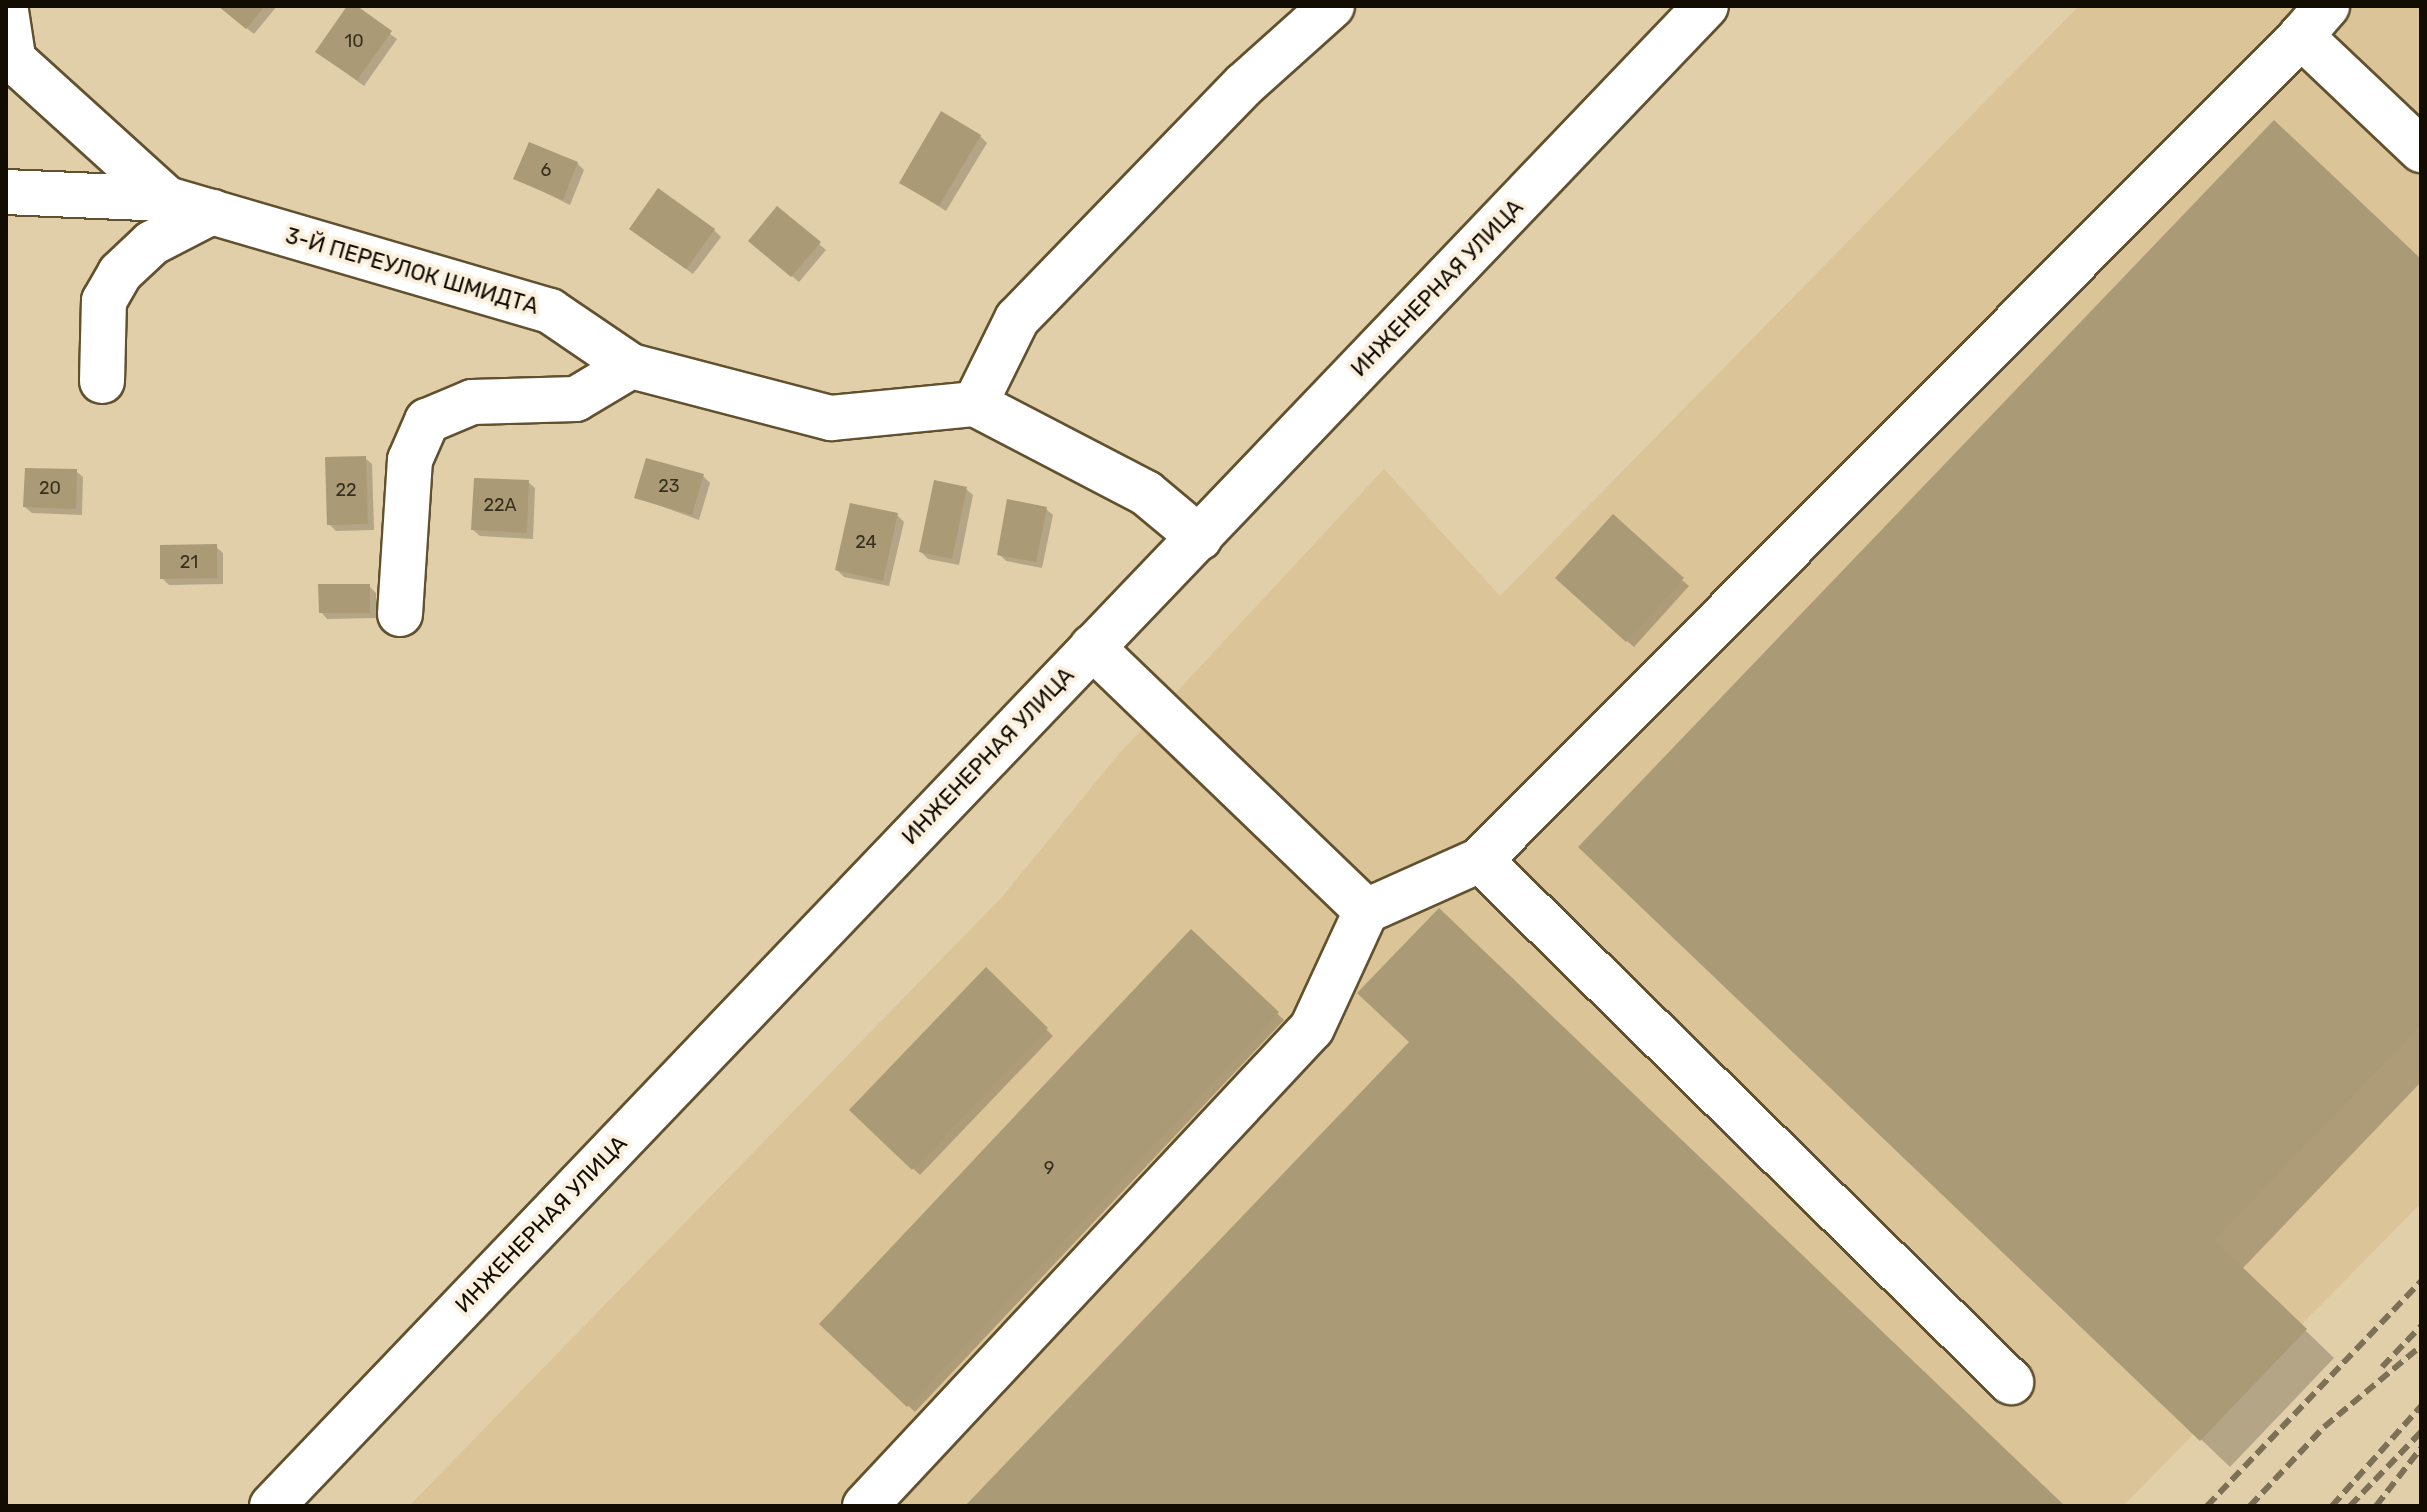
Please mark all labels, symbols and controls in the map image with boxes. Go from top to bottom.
house number: 10 [344,30,364,52]
house number: 6 [541,159,551,181]
street label: ИНЖЕНЕРНАЯ УЛИЦА [1346,194,1528,382]
street label: 3-Й ПЕРЕУЛОК ШМИДТА [282,222,542,320]
house number: 23 [658,475,680,497]
house number: 20 [39,477,61,499]
house number: 22 [335,479,357,501]
house number: 22А [483,494,517,516]
house number: 24 [855,531,877,553]
house number: 21 [180,551,198,573]
street label: ИНЖЕНЕРНАЯ УЛИЦА [897,662,1079,850]
street label: ИНЖЕНЕРНАЯ УЛИЦА [450,1130,632,1318]
house number: 9 [1044,1157,1054,1179]

